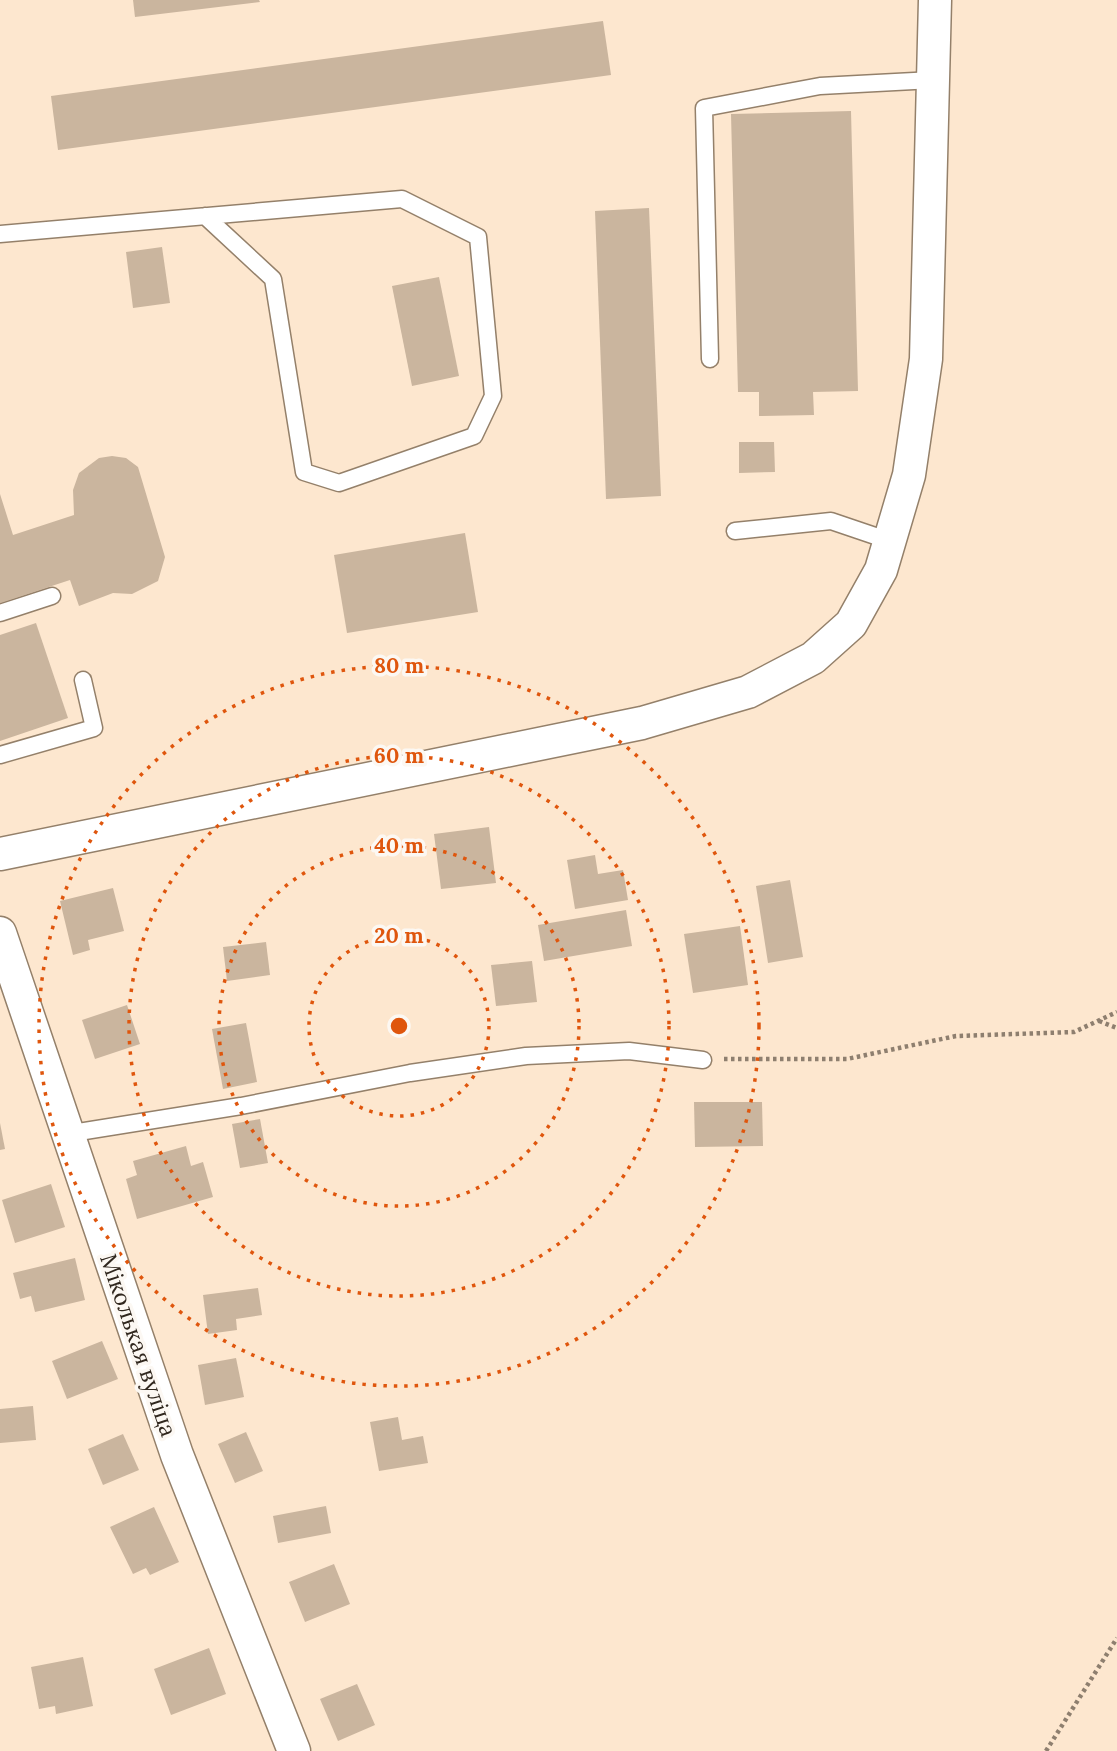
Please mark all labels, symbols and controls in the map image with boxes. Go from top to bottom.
text: 80 m [374,652,424,679]
text: 60 m [374,742,424,769]
text: 40 m [374,832,424,859]
text: 20 m [374,922,424,949]
centre of rings [387,1014,411,1038]
street label: Міколькая вуліца [94,1250,184,1440]

